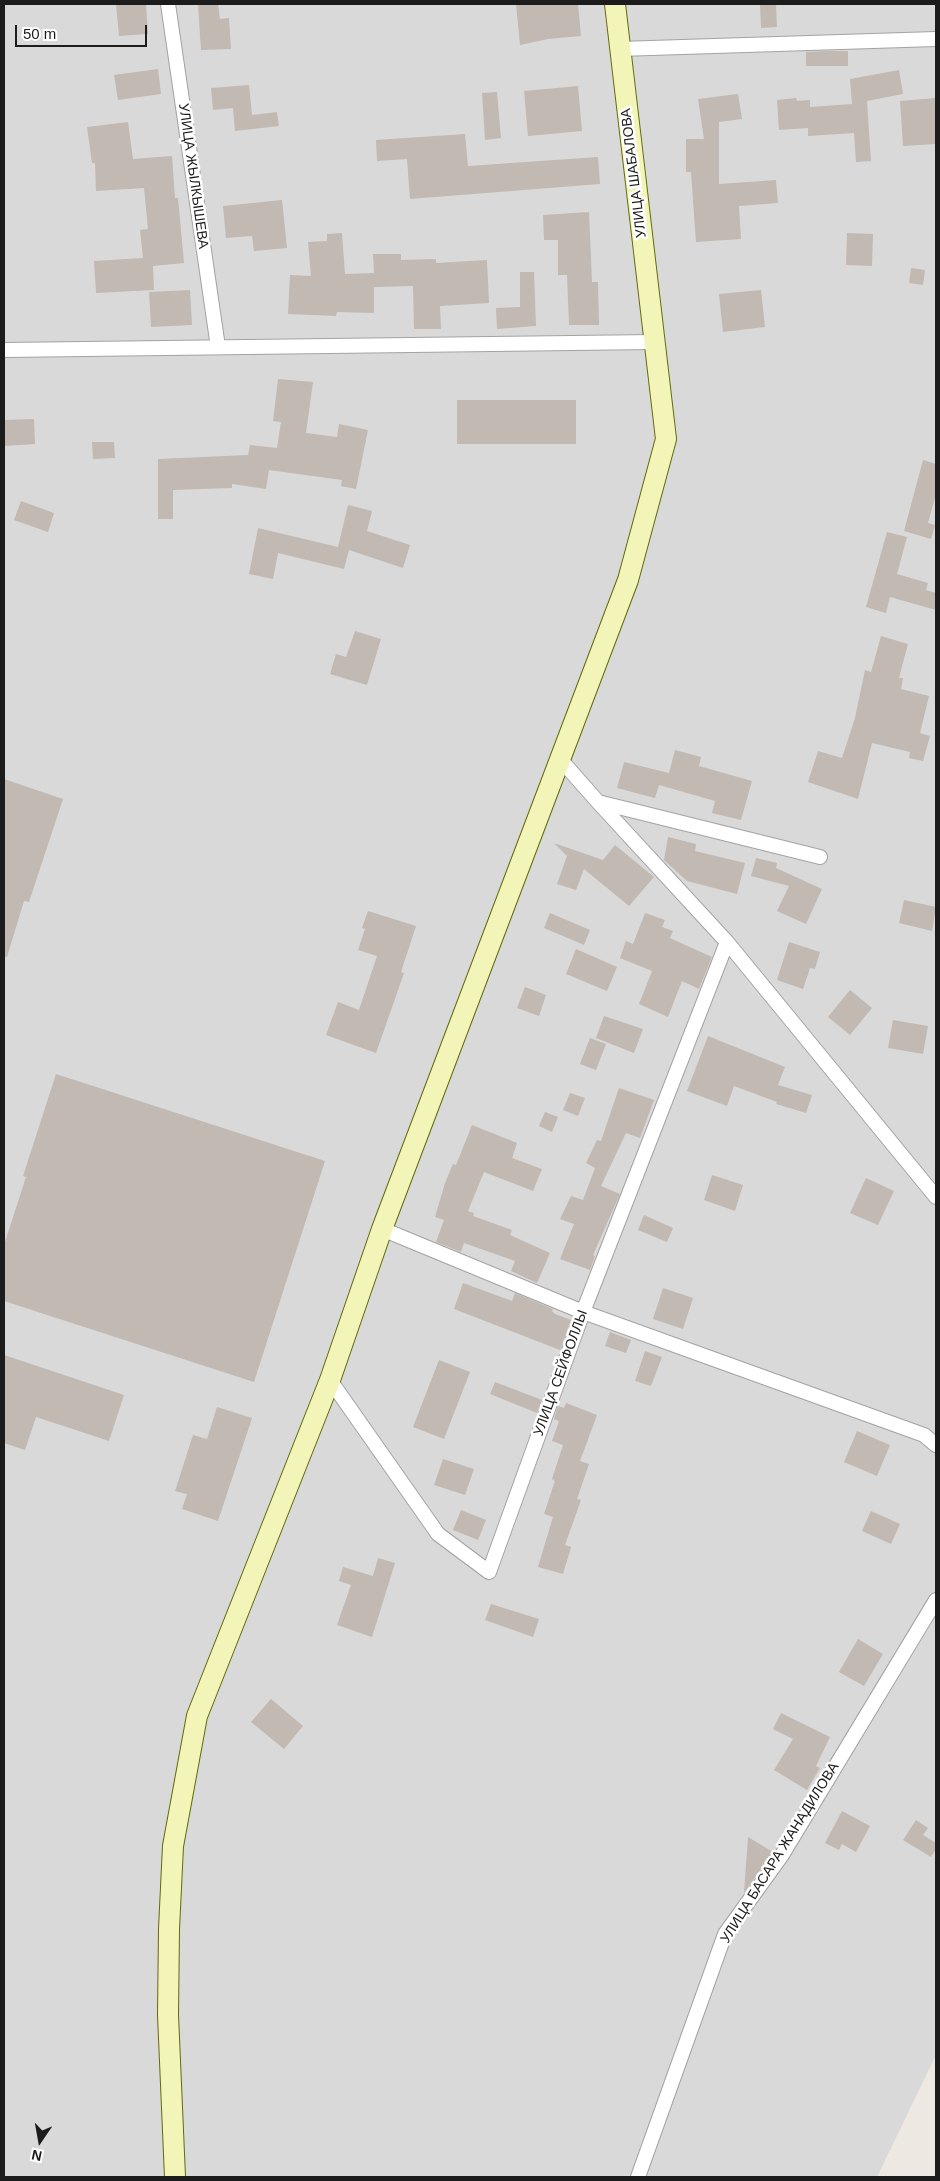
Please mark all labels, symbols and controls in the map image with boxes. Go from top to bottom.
scale bar [18,15,150,47]
text: 50 m [23,25,56,42]
street label: УЛИЦА ЖЫЛКЫШЕВА [174,102,212,250]
street label: УЛИЦА ШАБАЛОВА [618,107,650,239]
street label: УЛИЦА СЕЙФОЛЛЫ [530,1308,592,1438]
street label: УЛИЦА БАСАРА ЖАНАДИЛОВА [717,1760,843,1946]
north arrow [15,2116,65,2166]
text: N [30,2147,43,2165]

